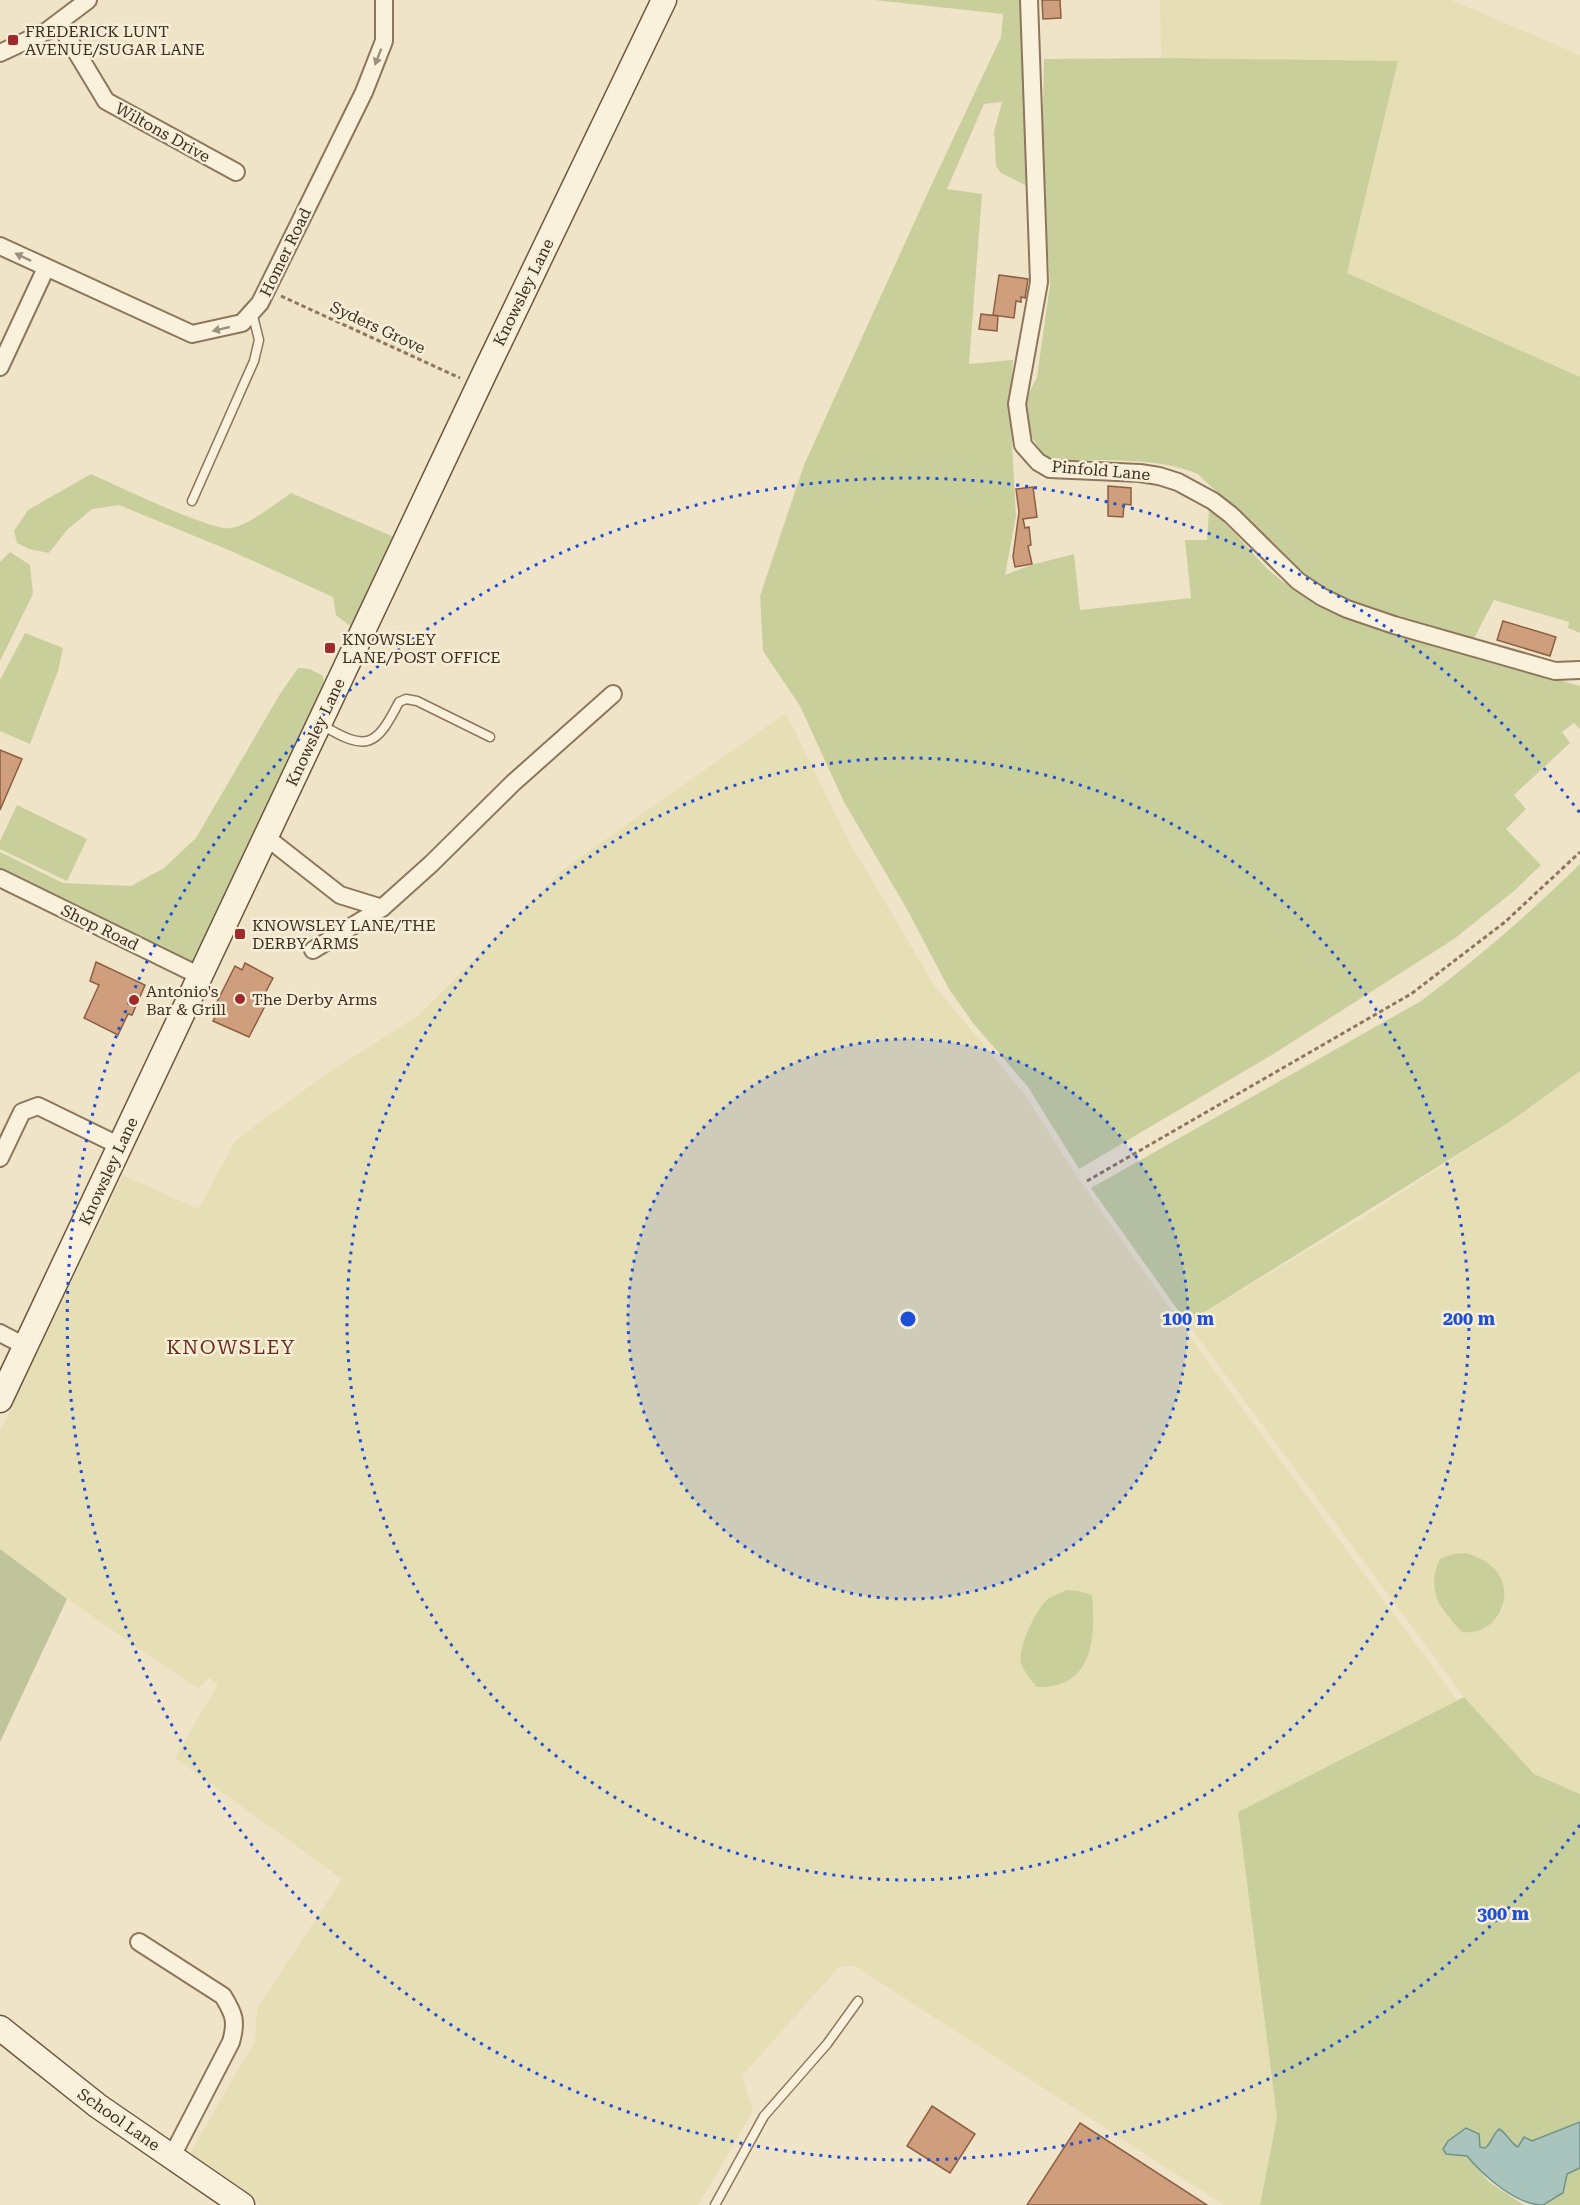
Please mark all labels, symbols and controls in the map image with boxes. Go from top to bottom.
place label: FREDERICK LUNT AVENUE/SUGAR LANE [25,22,205,59]
marker: FREDERICK LUNT AVENUE/SUGAR LANE [6,33,20,47]
one-way arrow [373,49,383,67]
street label: Wiltons Drive [112,99,214,166]
street label: Homer Road [256,205,315,300]
street label: Knowsley Lane [489,235,558,349]
one-way arrow [14,252,31,262]
street label: Syders Grove [327,297,428,358]
one-way arrow [212,324,231,334]
street label: Pinfold Lane [1051,457,1151,484]
place label: KNOWSLEY LANE/POST OFFICE [342,630,500,667]
marker: KNOWSLEY LANE/POST OFFICE [323,641,337,655]
street label: Knowsley Lane [282,675,349,789]
street label: Shop Road [58,901,142,954]
place label: KNOWSLEY LANE/THE DERBY ARMS [252,916,436,953]
marker: KNOWSLEY LANE/THE DERBY ARMS [233,927,247,941]
place label: Antonio's Bar & Grill [146,982,226,1019]
place label: The Derby Arms [252,990,378,1009]
marker: The Derby Arms [233,992,247,1006]
marker: Antonio's Bar & Grill [127,993,141,1007]
street label: Knowsley Lane [75,1114,142,1228]
text: 100 m [1162,1308,1215,1329]
text: 200 m [1443,1308,1496,1329]
centre of rings [898,1309,918,1329]
district label: KNOWSLEY [166,1335,296,1359]
text: 300 m [1477,1903,1530,1924]
street label: School Lane [74,2084,164,2155]

